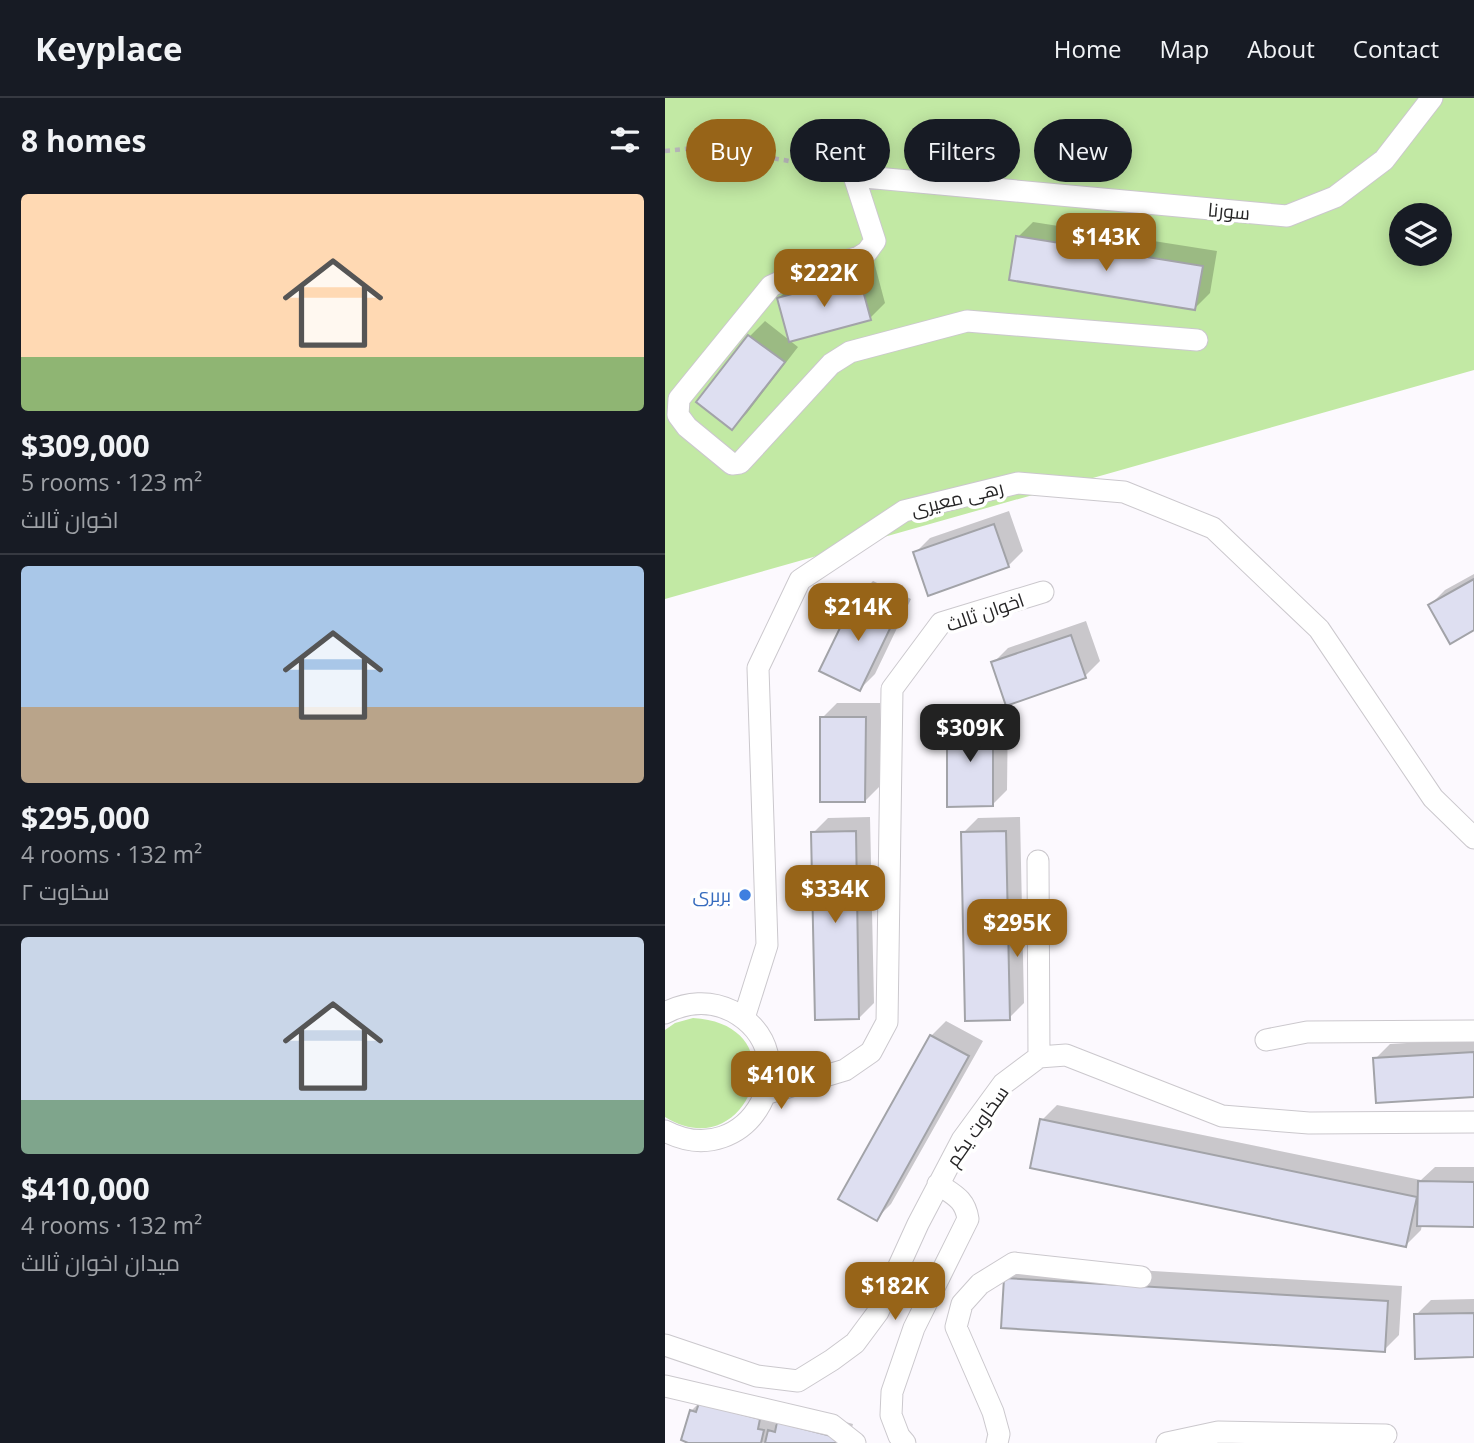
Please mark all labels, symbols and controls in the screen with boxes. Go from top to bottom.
text: Keyplace [35,26,183,71]
text: Home [1054,32,1122,65]
text: Map [1160,32,1209,65]
text: About [1247,32,1315,65]
text: Contact [1353,32,1439,65]
chip: Buy [686,119,776,182]
chip: Rent [790,119,890,182]
chip: Filters [904,119,1020,182]
chip: New [1034,119,1132,182]
text: 8 homes [21,120,146,161]
icon: filters [606,121,644,159]
street label: سورنا [1207,196,1251,226]
map controls [1389,203,1452,266]
button: layers [1389,203,1452,266]
pin: $143K [1057,214,1155,273]
text: $143K [1072,220,1140,252]
icon: home [270,240,396,366]
pin: $222K [775,250,873,309]
text: $222K [790,256,858,288]
text: $309,000 [21,425,150,466]
text: 5 rooms · 123 m² [21,466,202,498]
street label: رهی معیری [908,474,1006,522]
text: اخوان ثالث [21,503,119,535]
pin: $214K [809,584,907,643]
street label: اخوان ثالث [943,587,1027,637]
text: $214K [824,590,892,622]
icon: home [270,612,396,738]
pin: $309K [921,704,1019,764]
text: $309K [936,711,1004,743]
text: $295,000 [21,797,150,838]
text: 4 rooms · 132 m² [21,838,202,870]
pin: $334K [786,866,884,925]
text: $334K [801,872,869,904]
text: سخاوت ۲ [21,875,109,907]
place label: بربری [692,882,731,908]
marker: بربری [737,887,753,903]
pin: $295K [968,900,1066,959]
text: $295K [983,906,1051,938]
icon: home [270,983,396,1109]
pin: $410K [732,1052,830,1111]
text: $410K [747,1058,815,1090]
street label: سخاوت یکم [940,1080,1015,1172]
text: $410,000 [21,1168,150,1209]
text: 4 rooms · 132 m² [21,1209,202,1241]
text: میدان اخوان ثالث [21,1246,180,1278]
pin: $182K [846,1262,944,1322]
text: $182K [861,1269,929,1301]

